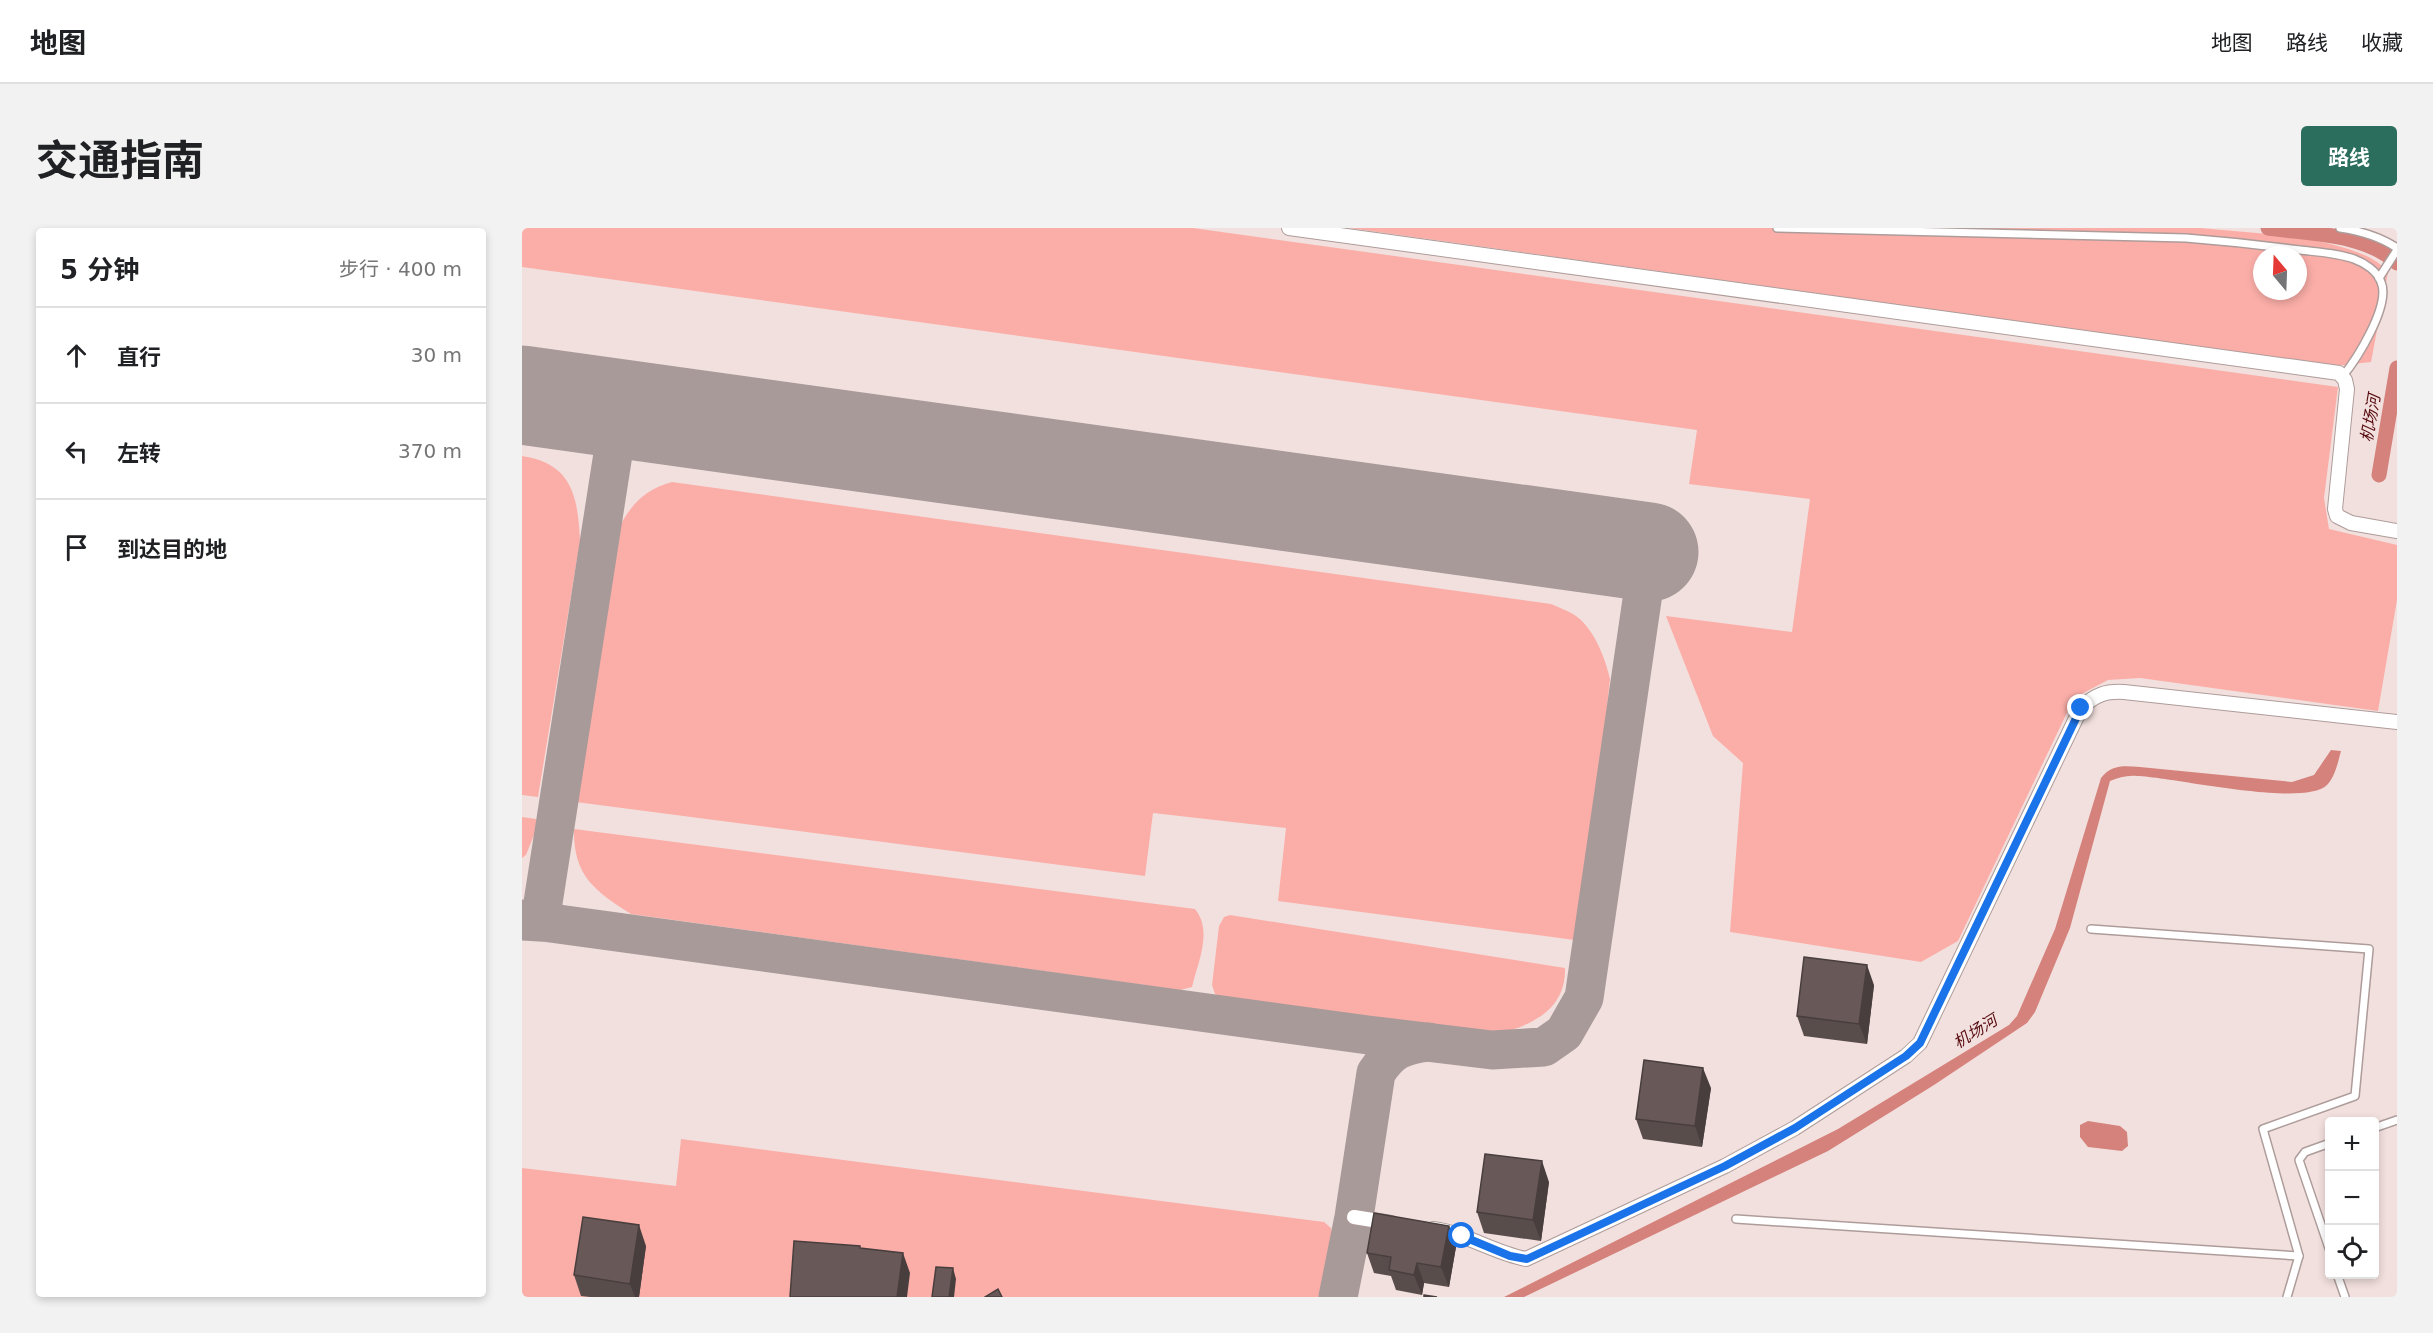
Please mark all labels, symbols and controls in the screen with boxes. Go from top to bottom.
text: 地图 [30,27,86,60]
text: 地图 [2211,31,2253,55]
text: 路线 [2286,31,2328,55]
text: 收藏 [2361,31,2403,55]
button: 路线 [2301,126,2397,186]
text: 交通指南 [36,136,204,185]
north arrow [2253,246,2307,300]
text: 5 分钟 [60,255,139,285]
text: 步行 · 400 m [339,257,462,281]
icon: ahead [60,339,93,372]
text: 30 m [411,343,462,367]
text: 直行 [117,345,161,370]
water label: 机场河 [2357,390,2385,443]
icon: left [60,435,93,468]
text: 370 m [398,439,462,463]
text: 左转 [117,441,161,466]
icon: arrive [60,531,93,564]
text: 到达目的地 [117,537,227,562]
route end [2067,694,2093,720]
water label: 机场河 [1950,1009,2003,1052]
map controls [2325,1117,2379,1279]
button: + [2325,1117,2379,1171]
button: − [2325,1171,2379,1225]
route start [1448,1222,1474,1248]
button: locate [2325,1225,2379,1279]

